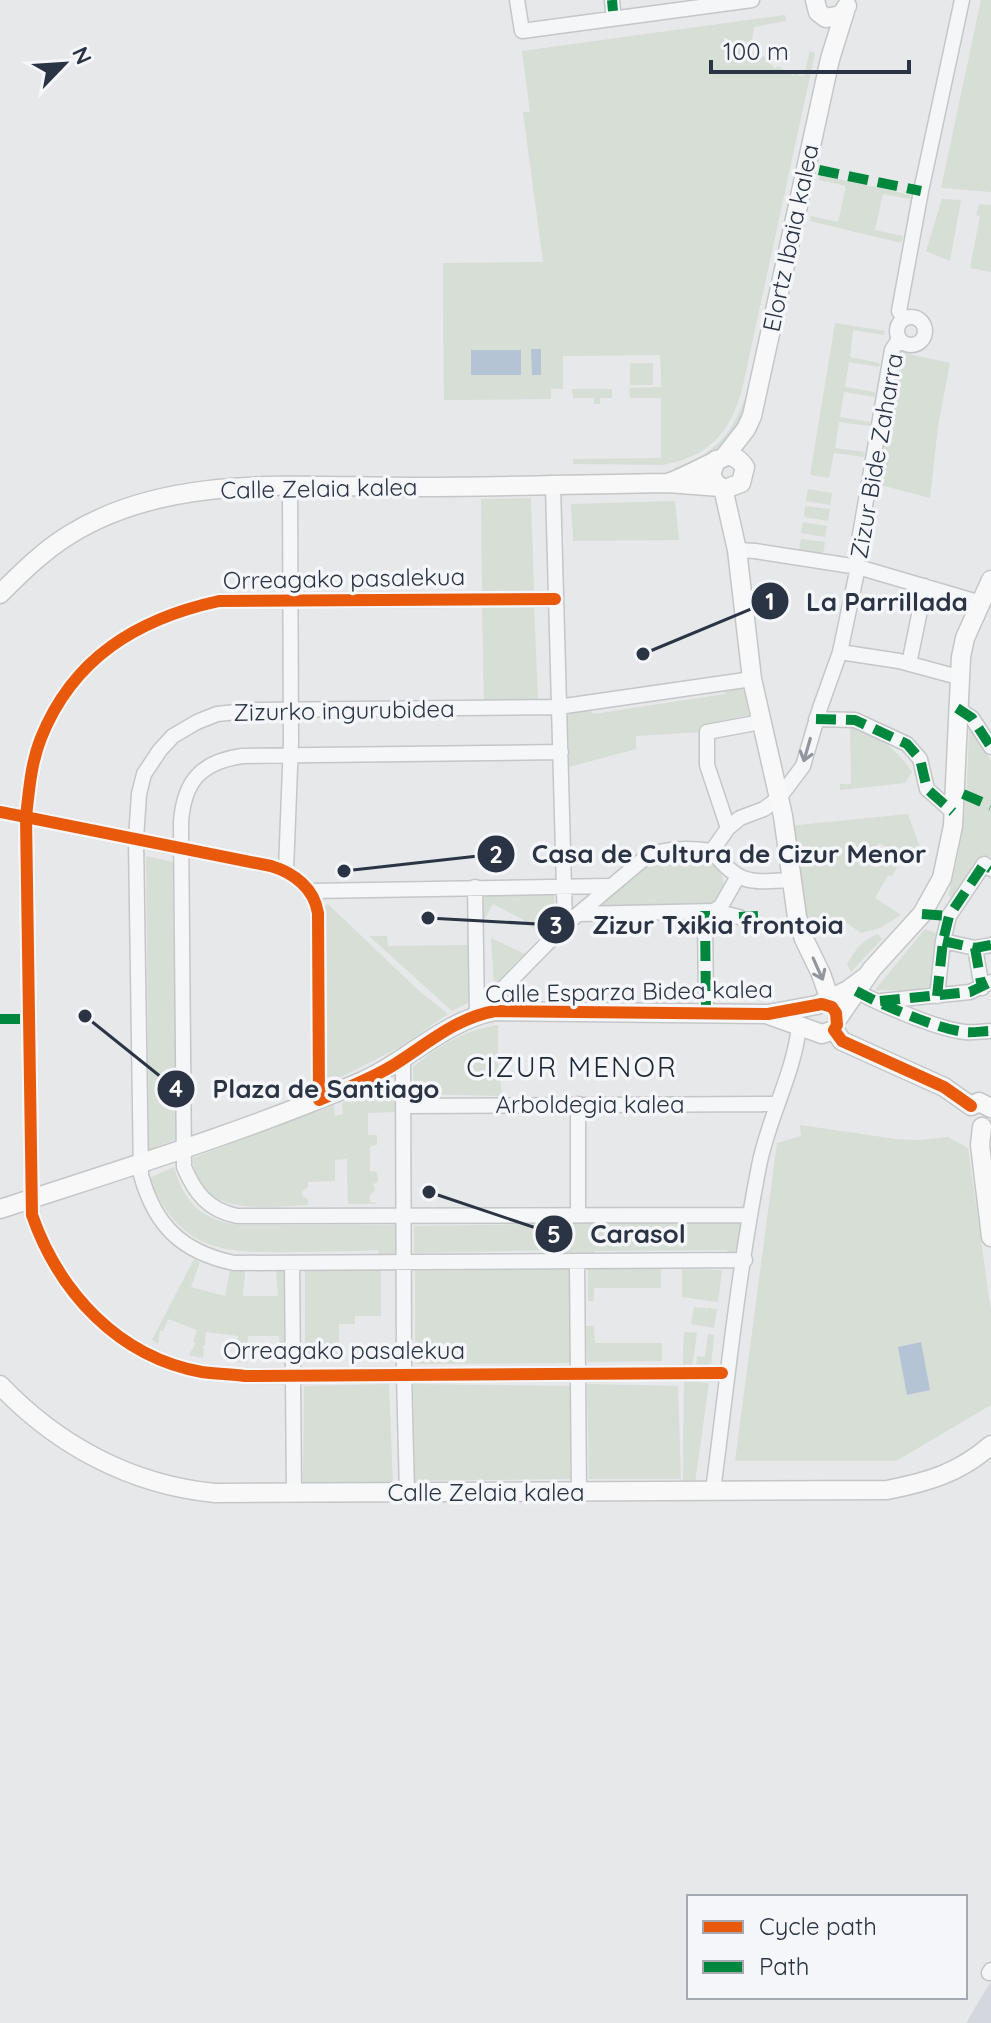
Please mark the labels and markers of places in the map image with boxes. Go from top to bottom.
callout: La Parrillada [750,576,984,626]
callout: Casa de Cultura de Cizur Menor [476,829,942,879]
callout: Zizur Txikia frontoia [536,900,860,950]
callout: Plaza de Santiago [156,1064,455,1114]
callout: Carasol [534,1209,702,1259]

